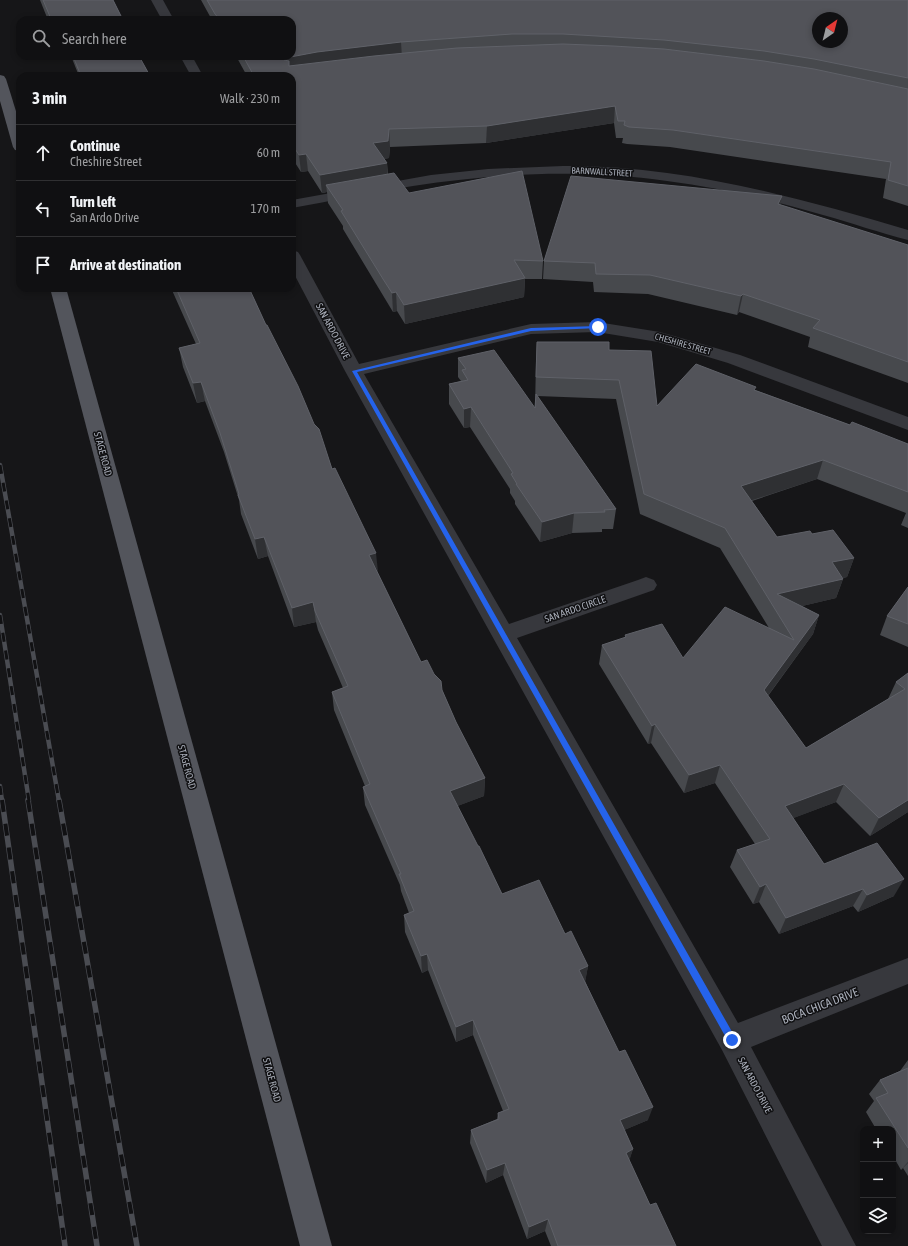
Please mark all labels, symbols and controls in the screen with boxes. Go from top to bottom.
north arrow [812,12,848,48]
search box [16,16,296,60]
icon: search [30,27,52,49]
text: Search here [62,30,127,47]
text: 3 min [32,88,67,108]
text: Walk · 230 m [220,91,280,106]
text: Continue [70,137,120,154]
icon: ahead [32,142,54,164]
text: 60 m [257,145,280,160]
text: Cheshire Street [70,154,142,169]
street label: BARNWALL STREET [571,165,633,179]
text: Turn left [70,193,116,210]
icon: left [32,198,54,220]
text: 170 m [251,201,280,216]
text: San Ardo Drive [70,210,139,225]
icon: arrive [32,254,54,276]
text: Arrive at destination [70,256,181,273]
street label: SAN ARDO DRIVE [314,301,353,361]
route start [589,318,607,336]
street label: CHESHIRE STREET [654,331,712,357]
street label: STAGE ROAD [92,431,114,478]
street label: SAN ARDO CIRCLE [543,593,608,625]
street label: STAGE ROAD [176,744,198,791]
street label: BOCA CHICA DRIVE [780,985,860,1027]
route end [723,1031,741,1049]
street label: SAN ARDO DRIVE [736,1055,775,1115]
street label: STAGE ROAD [261,1057,283,1104]
map controls [860,1126,896,1234]
button: + [860,1126,896,1162]
button: − [860,1162,896,1198]
button: layers [860,1198,896,1234]

